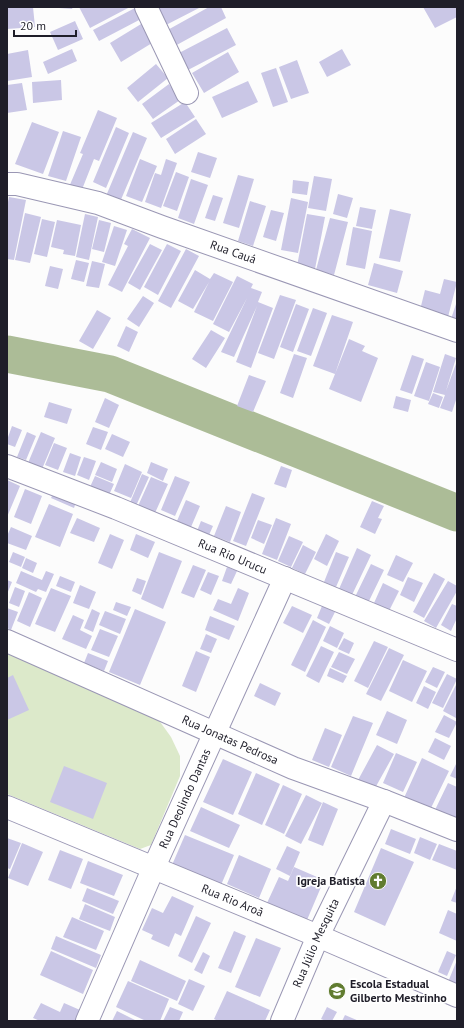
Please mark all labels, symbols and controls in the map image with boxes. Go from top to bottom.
scale bar [14,12,76,38]
text: 20 m [20,18,46,33]
street label: Rua Cauá [208,237,258,267]
street label: Rua Rio Urucu [196,535,269,577]
street label: Rua Jonatas Pedrosa [180,712,281,768]
street label: Rua Deolindo Dantas [155,746,214,851]
church icon: Igreja Batista [368,871,388,891]
place label: Igreja Batista [297,873,365,888]
street label: Rua Rio Aroã [199,880,266,920]
street label: Rua Júlio Mesquita [289,896,342,990]
place label: Escola Estadual Gilberto Mestrinho [350,976,447,1005]
school or university icon: Escola Estadual Gilberto Mestrinho [327,981,347,1001]

